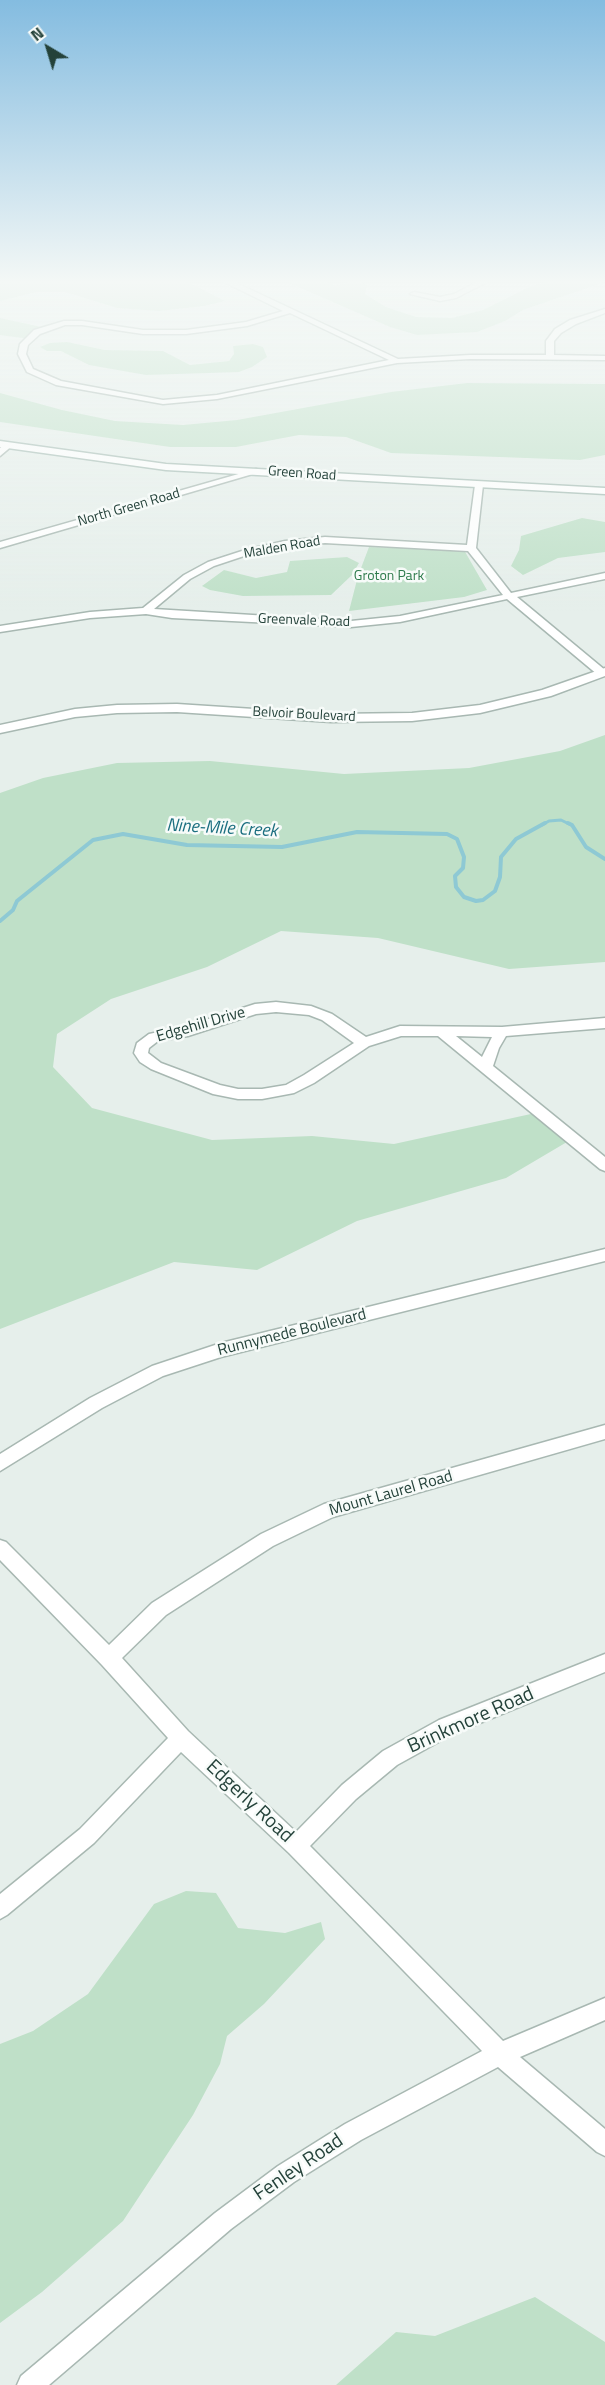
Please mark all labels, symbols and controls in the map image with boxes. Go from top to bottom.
north arrow [18,18,78,78]
text: N [25,21,49,47]
street label: Green Road [267,463,337,485]
street label: North Green Road [76,485,182,531]
street label: Malden Road [242,533,322,563]
park label: Groton Park [354,569,424,585]
street label: Greenvale Road [258,611,350,631]
street label: Belvoir Boulevard [252,704,356,726]
water label: Nine-Mile Creek [166,815,278,843]
street label: Edgehill Drive [154,1003,248,1047]
street label: Runnymede Boulevard [216,1305,368,1361]
street label: Mount Laurel Road [327,1467,455,1521]
street label: Brinkmore Road [404,1682,538,1760]
street label: Edgerly Road [200,1755,298,1849]
street label: Fenley Road [250,2129,348,2207]

